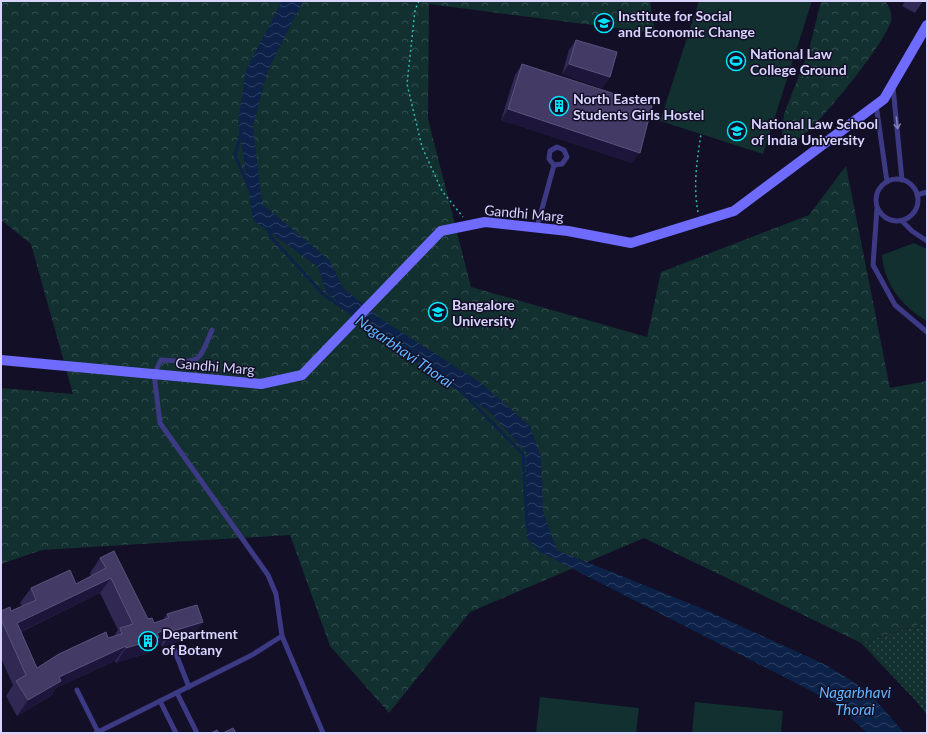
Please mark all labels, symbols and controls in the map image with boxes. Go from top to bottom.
place label: Institute for Social and Economic Change [618,7,756,40]
school or university icon: Institute for Social and Economic Change [593,12,615,34]
place label: National Law College Ground [750,45,847,78]
sports icon: National Law College Ground [725,50,747,72]
place label: North Eastern Students Girls Hostel [573,90,704,123]
building icon: North Eastern Students Girls Hostel [548,95,570,117]
place label: National Law School of India University [751,115,878,148]
one-way arrow [893,116,900,129]
school or university icon: National Law School of India University [726,120,748,142]
street label: Gandhi Marg [484,201,564,225]
place label: Bangalore University [452,296,516,329]
school or university icon: Bangalore University [427,301,449,323]
water label: Nagarbhavi Thorai [353,311,458,392]
street label: Gandhi Marg [175,354,255,378]
place label: Department of Botany [162,625,239,658]
building icon: Department of Botany [137,630,159,652]
water label: Nagarbhavi Thorai [819,683,892,718]

